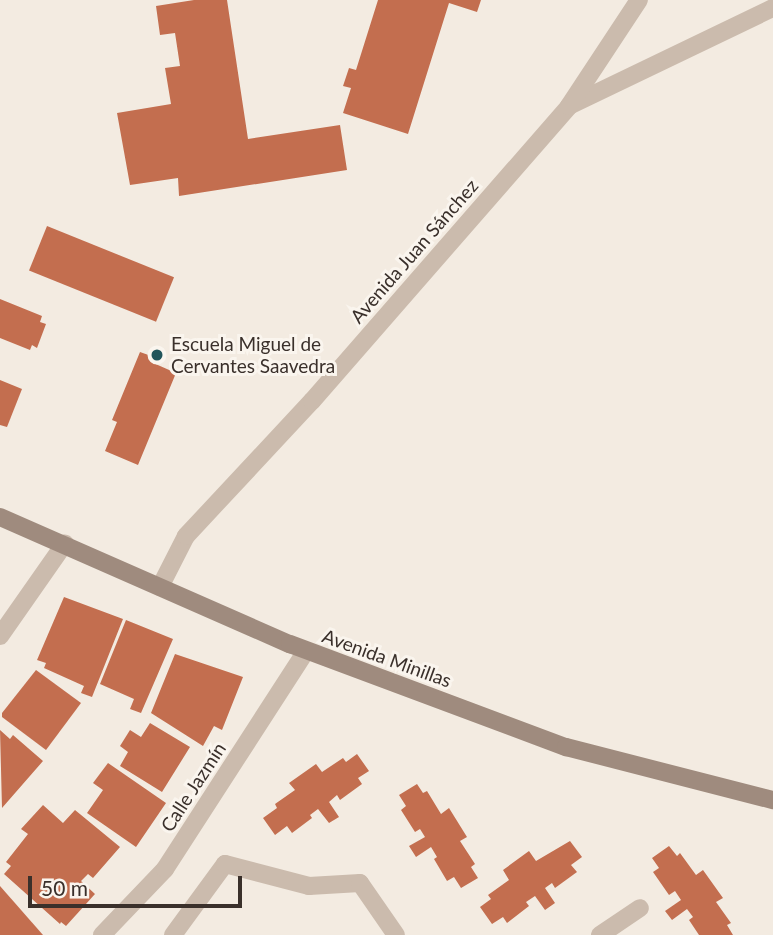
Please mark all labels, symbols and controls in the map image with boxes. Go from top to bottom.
street label: Avenida Juan Sánchez [345,174,483,328]
place label: Escuela Miguel de Cervantes Saavedra [171,333,335,377]
marker: Escuela Miguel de Cervantes Saavedra [149,347,165,363]
street label: Avenida Minillas [319,624,455,692]
street label: Calle Jazmín [156,738,230,836]
scale bar [32,862,245,906]
text: 50 m [41,875,88,900]

